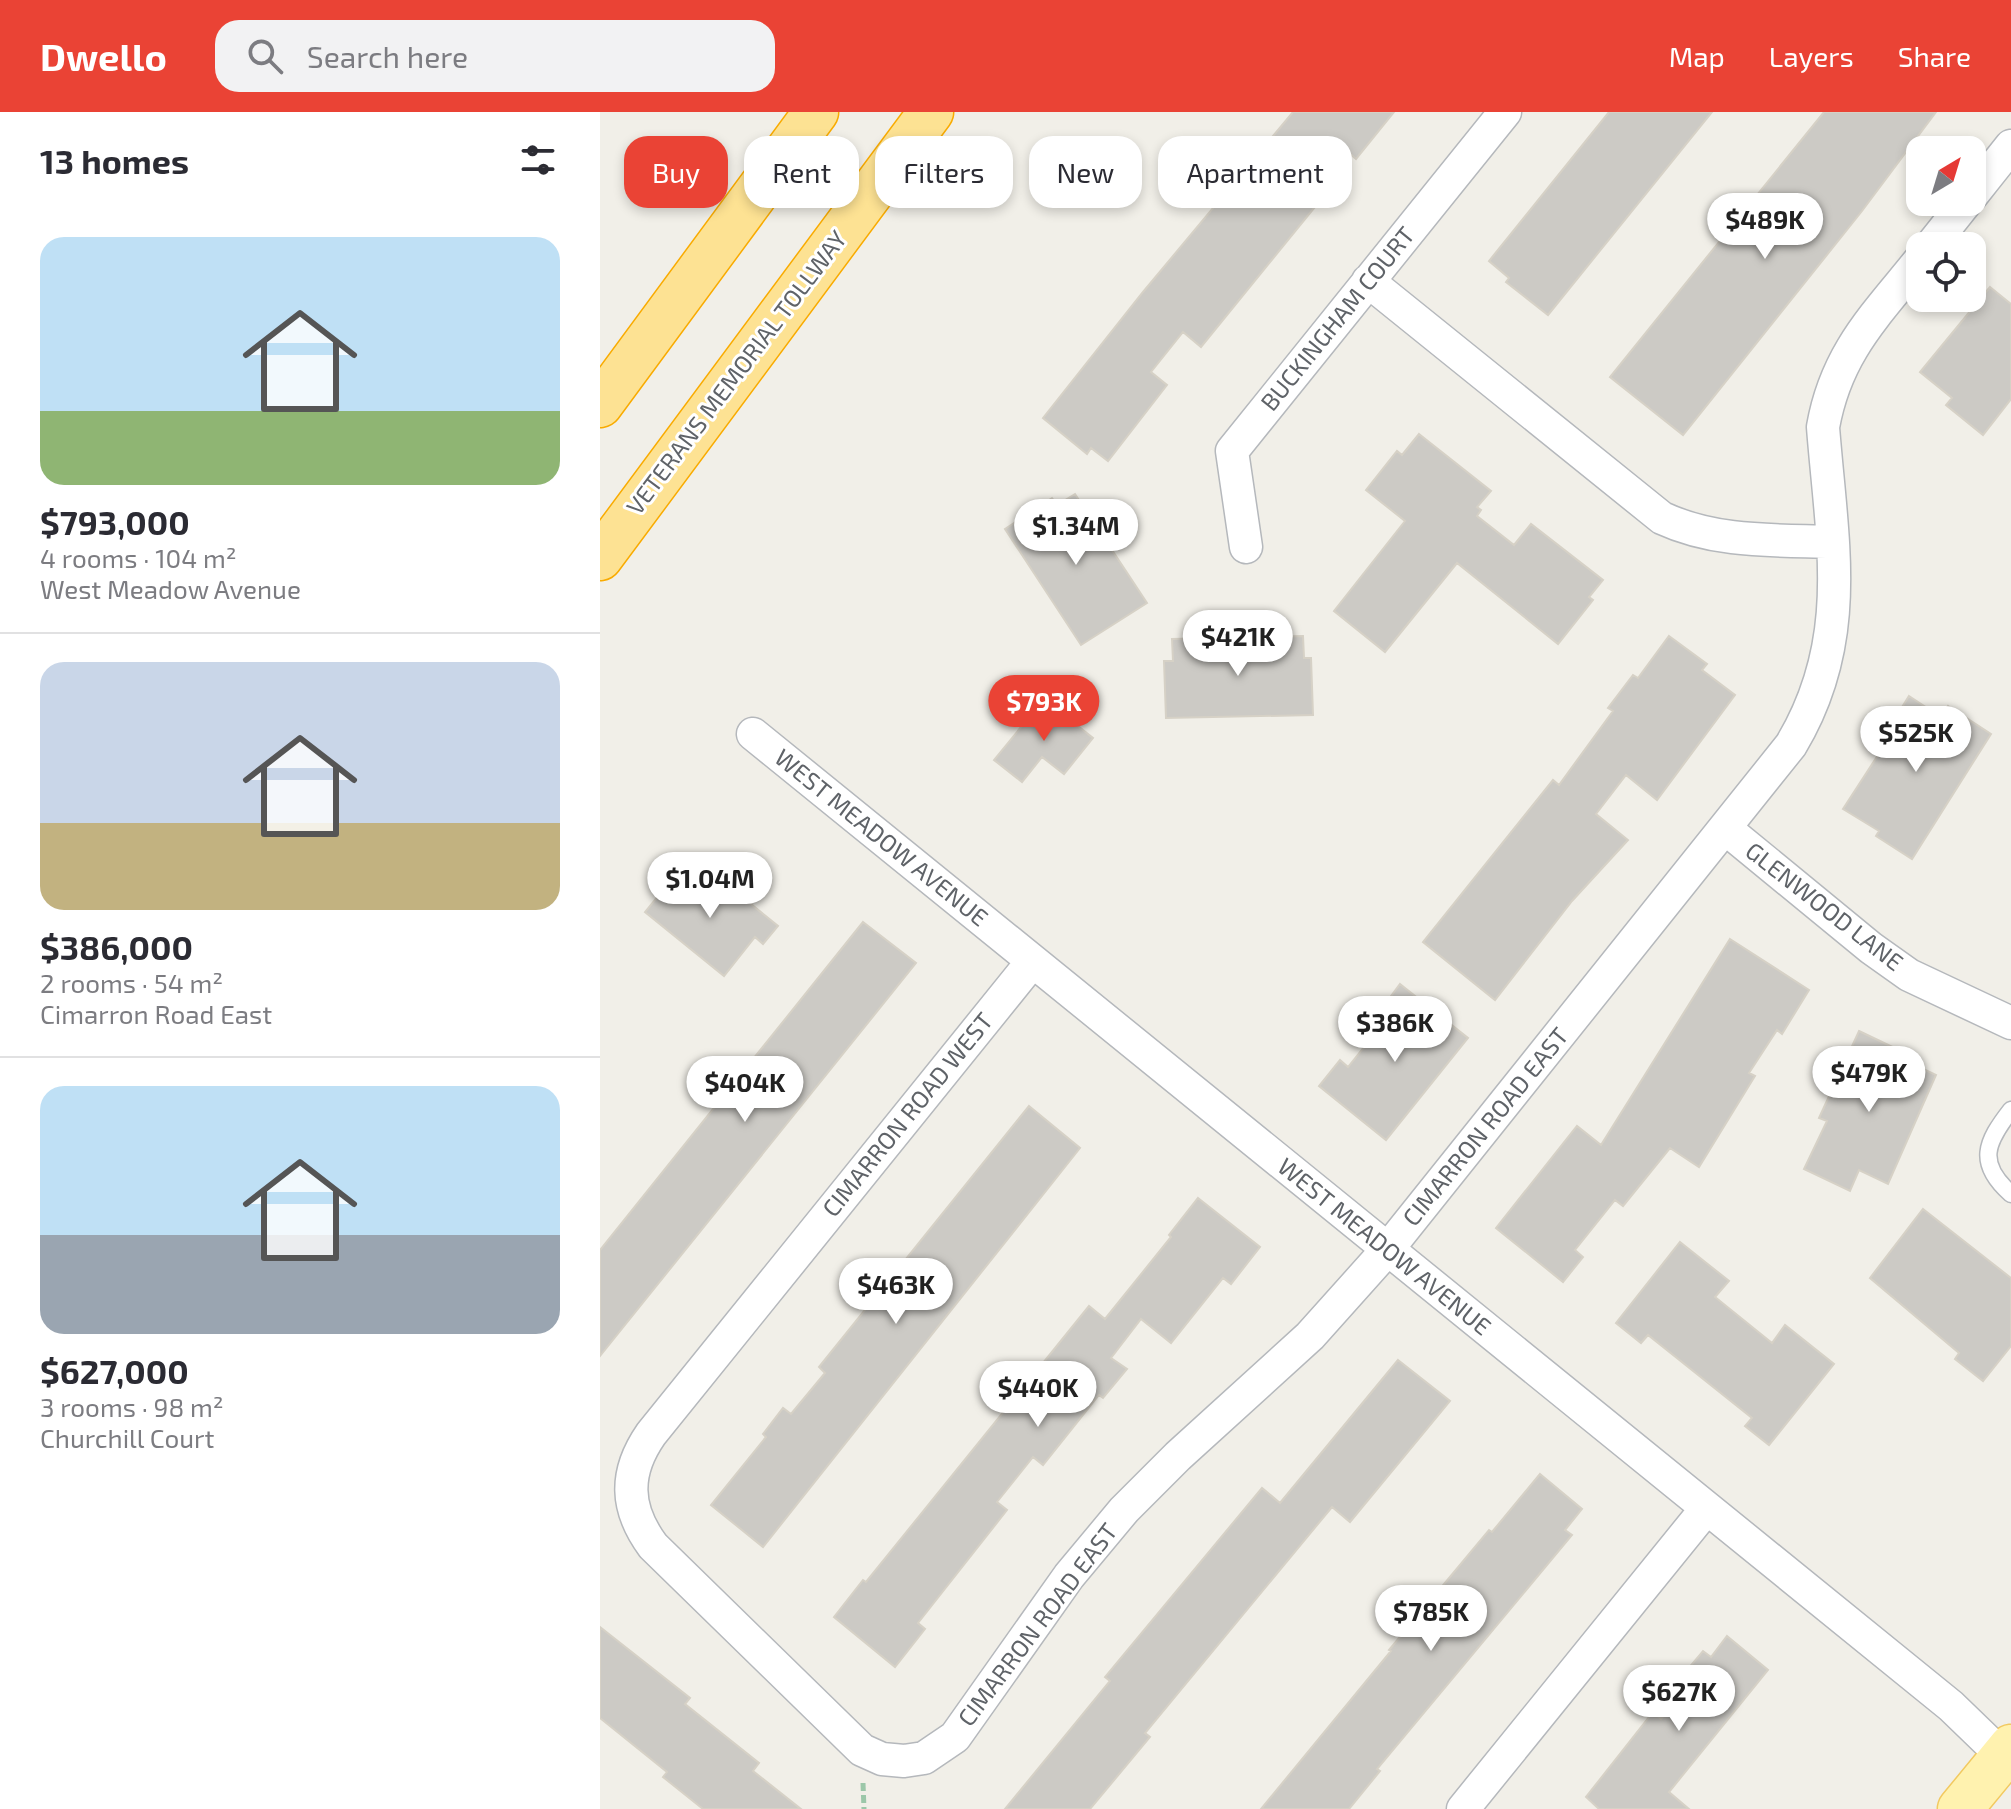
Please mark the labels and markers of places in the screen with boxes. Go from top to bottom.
pin: $489K [1709,193,1821,261]
pin: $1.34M [1011,499,1141,567]
pin: $421K [1182,610,1294,678]
pin: $793K [988,675,1100,743]
pin: $525K [1860,706,1972,774]
pin: $1.04M [645,852,775,920]
pin: $386K [1339,996,1451,1064]
pin: $479K [1813,1046,1925,1114]
pin: $404K [689,1056,801,1124]
pin: $463K [840,1258,952,1326]
pin: $440K [982,1361,1094,1429]
pin: $785K [1375,1585,1487,1653]
pin: $627K [1623,1665,1735,1733]

